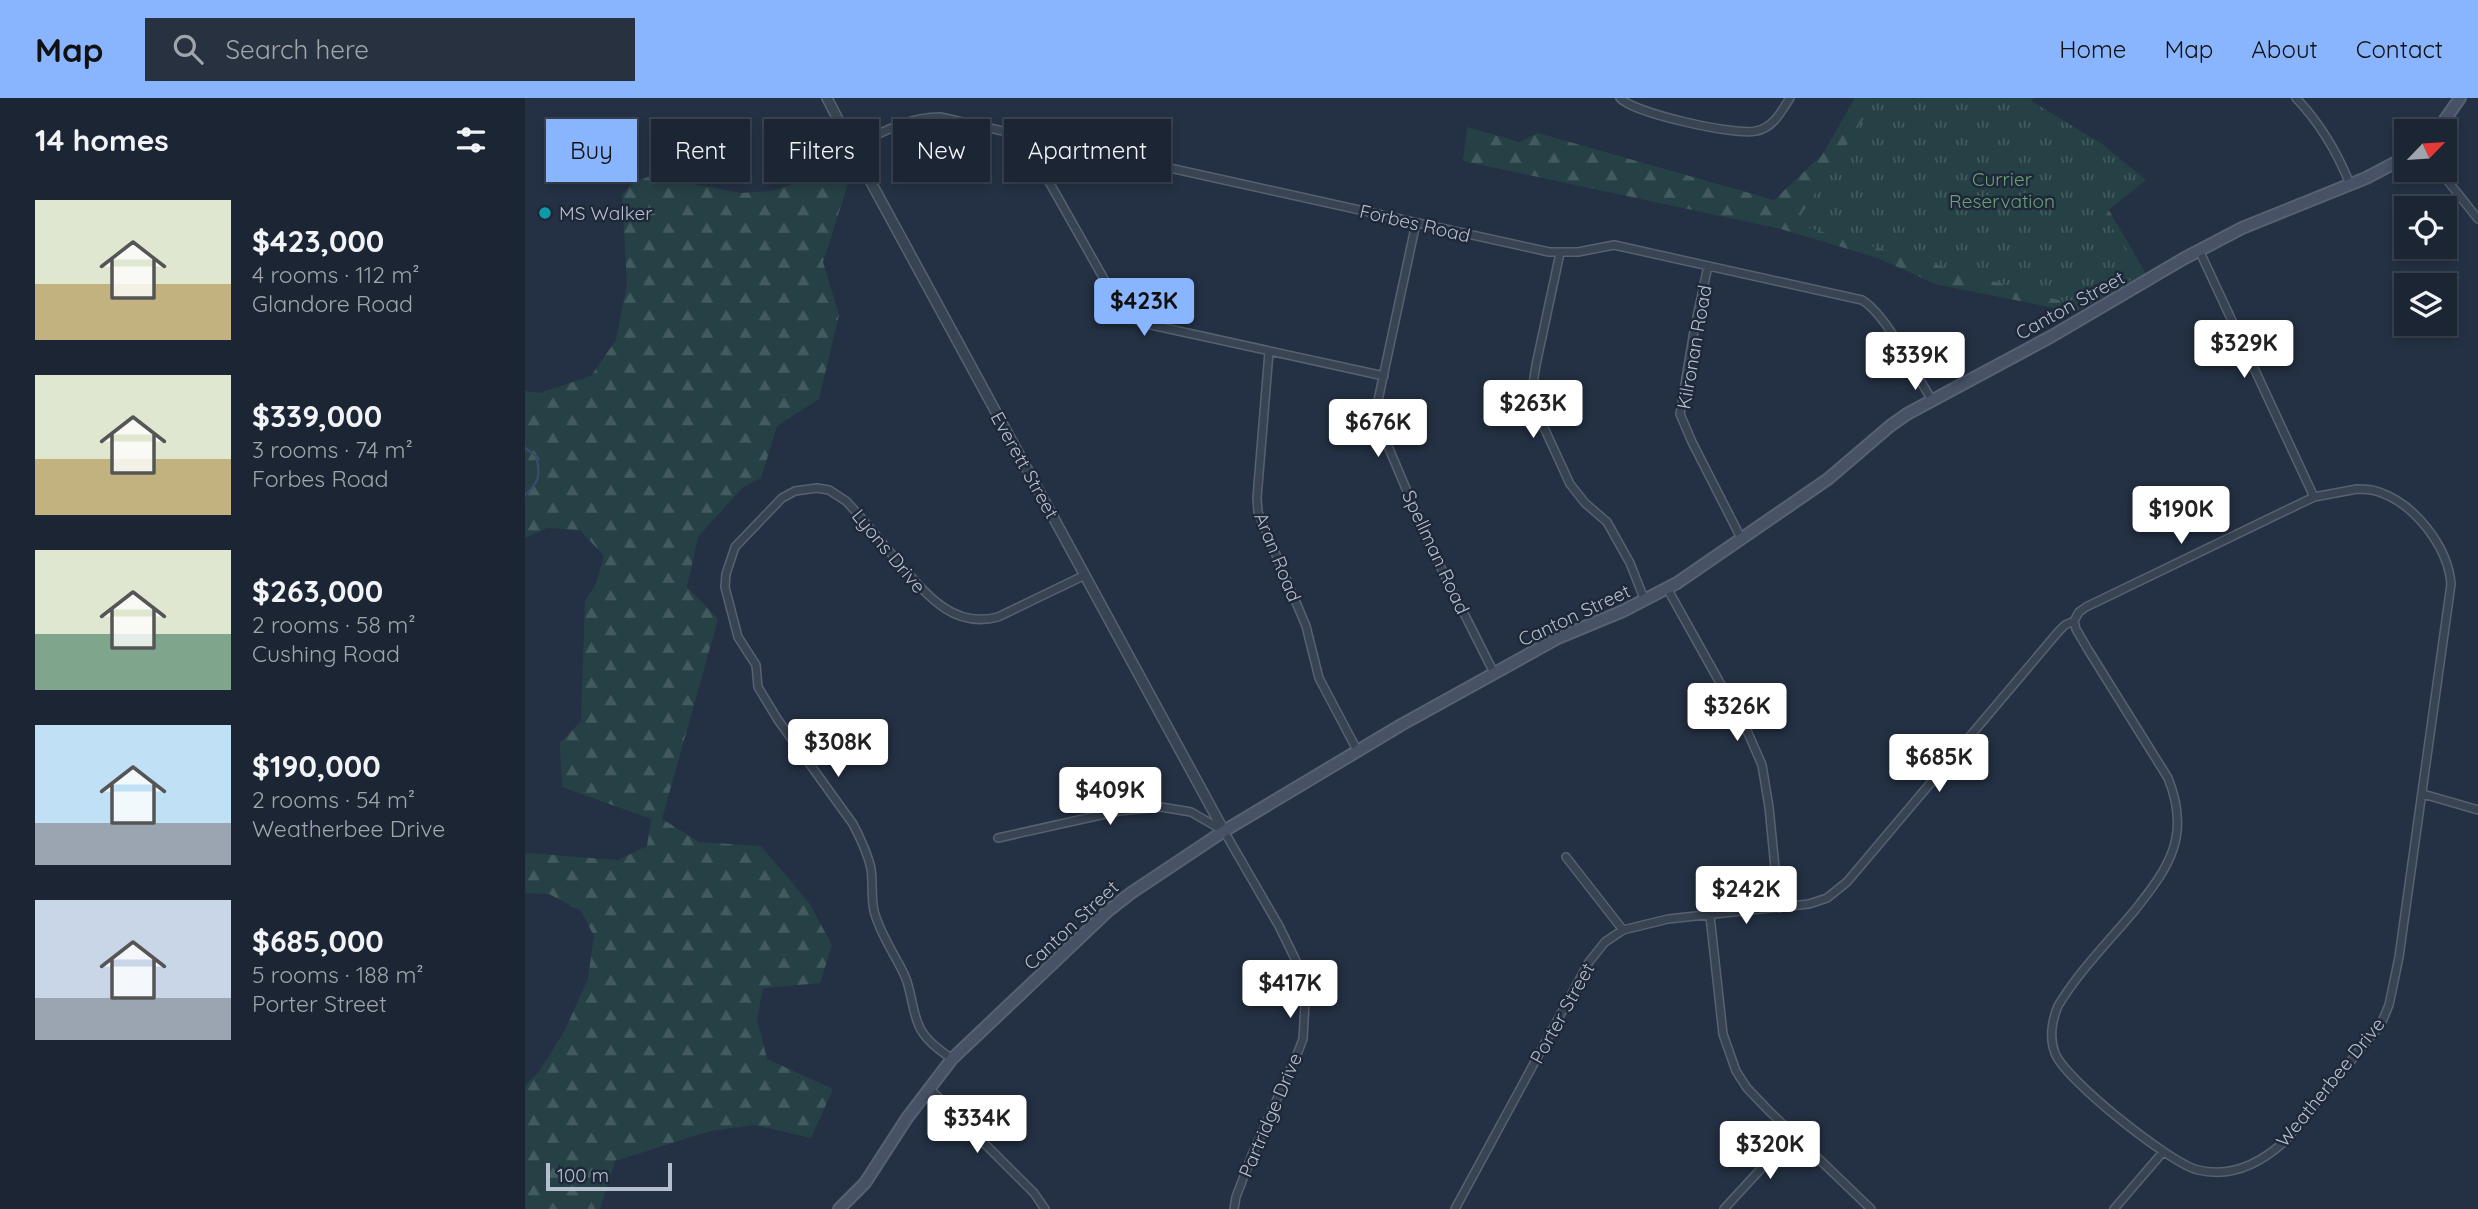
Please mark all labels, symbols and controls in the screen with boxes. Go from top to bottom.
search box [145,18,635,81]
text: Map [35,29,103,70]
icon: search [169,30,207,68]
text: Search here [225,33,369,66]
text: Home [2059,34,2126,64]
text: Map [2164,34,2213,64]
text: About [2251,34,2318,64]
text: Contact [2356,34,2443,64]
chip: Buy [546,119,637,182]
chip: Rent [651,119,750,182]
chip: Filters [764,119,879,182]
chip: New [893,119,990,182]
chip: Apartment [1004,119,1171,182]
north arrow [2394,119,2457,182]
map controls [2394,119,2457,336]
text: 14 homes [35,121,169,159]
icon: filters [452,121,490,159]
park label: Currier Reservation [1949,167,2055,213]
button: locate [2394,196,2457,259]
street label: Forbes Road [1357,199,1473,247]
place label: MS Walker [559,201,653,225]
marker: MS Walker [537,205,553,221]
text: $423,000 [252,222,384,260]
icon: home [91,228,175,312]
text: 4 rooms · 112 m² [252,260,420,289]
street label: Canton Street [2011,265,2129,345]
button: layers [2394,273,2457,336]
pin: $423K [1095,278,1193,338]
street label: Kilronan Road [1671,283,1717,411]
text: $423K [1110,286,1178,315]
text: Glandore Road [252,289,413,318]
pin: $329K [2195,320,2293,380]
text: $329K [2210,328,2278,357]
pin: $339K [1866,332,1964,392]
text: $339K [1882,340,1948,369]
pin: $263K [1484,380,1582,440]
text: $263K [1500,388,1566,417]
text: $339,000 [252,397,382,435]
pin: $676K [1329,400,1427,459]
icon: home [91,403,175,487]
street label: Everett Street [986,407,1064,523]
text: $676K [1345,407,1411,436]
text: 3 rooms · 74 m² [252,435,413,464]
text: Forbes Road [252,464,388,493]
street label: Spellman Road [1397,486,1475,618]
pin: $190K [2132,486,2230,546]
text: $190K [2149,494,2213,523]
street label: Lyons Drive [847,504,931,598]
street label: Aran Road [1249,509,1307,605]
text: $263,000 [252,572,383,610]
icon: home [91,578,175,662]
street label: Canton Street [1514,579,1634,651]
text: 2 rooms · 58 m² [252,610,415,639]
text: Cushing Road [252,639,400,668]
pin: $326K [1688,684,1786,743]
text: $326K [1704,691,1770,720]
pin: $308K [789,720,887,779]
text: $308K [804,727,872,756]
pin: $685K [1890,734,1988,794]
text: $685K [1905,742,1973,771]
text: $190,000 [252,747,381,785]
icon: home [91,753,175,837]
pin: $409K [1061,768,1159,827]
text: $409K [1075,775,1145,804]
text: 2 rooms · 54 m² [252,785,415,814]
text: Weatherbee Drive [252,814,445,843]
pin: $242K [1697,866,1795,926]
text: $242K [1712,874,1780,903]
street label: Canton Street [1019,875,1123,975]
text: $685,000 [252,922,384,960]
icon: home [91,928,175,1012]
street label: Porter Street [1524,958,1600,1068]
text: 5 rooms · 188 m² [252,960,424,989]
pin: $417K [1241,960,1339,1020]
text: $417K [1258,968,1322,997]
text: Porter Street [252,989,387,1018]
street label: Weatherbee Drive [2270,1012,2390,1152]
street label: Partridge Drive [1233,1049,1307,1181]
pin: $334K [928,1096,1026,1155]
text: $334K [943,1103,1011,1132]
pin: $320K [1721,1122,1819,1181]
text: $320K [1736,1129,1804,1158]
scale bar [546,1160,672,1192]
text: 100 m [557,1163,609,1187]

